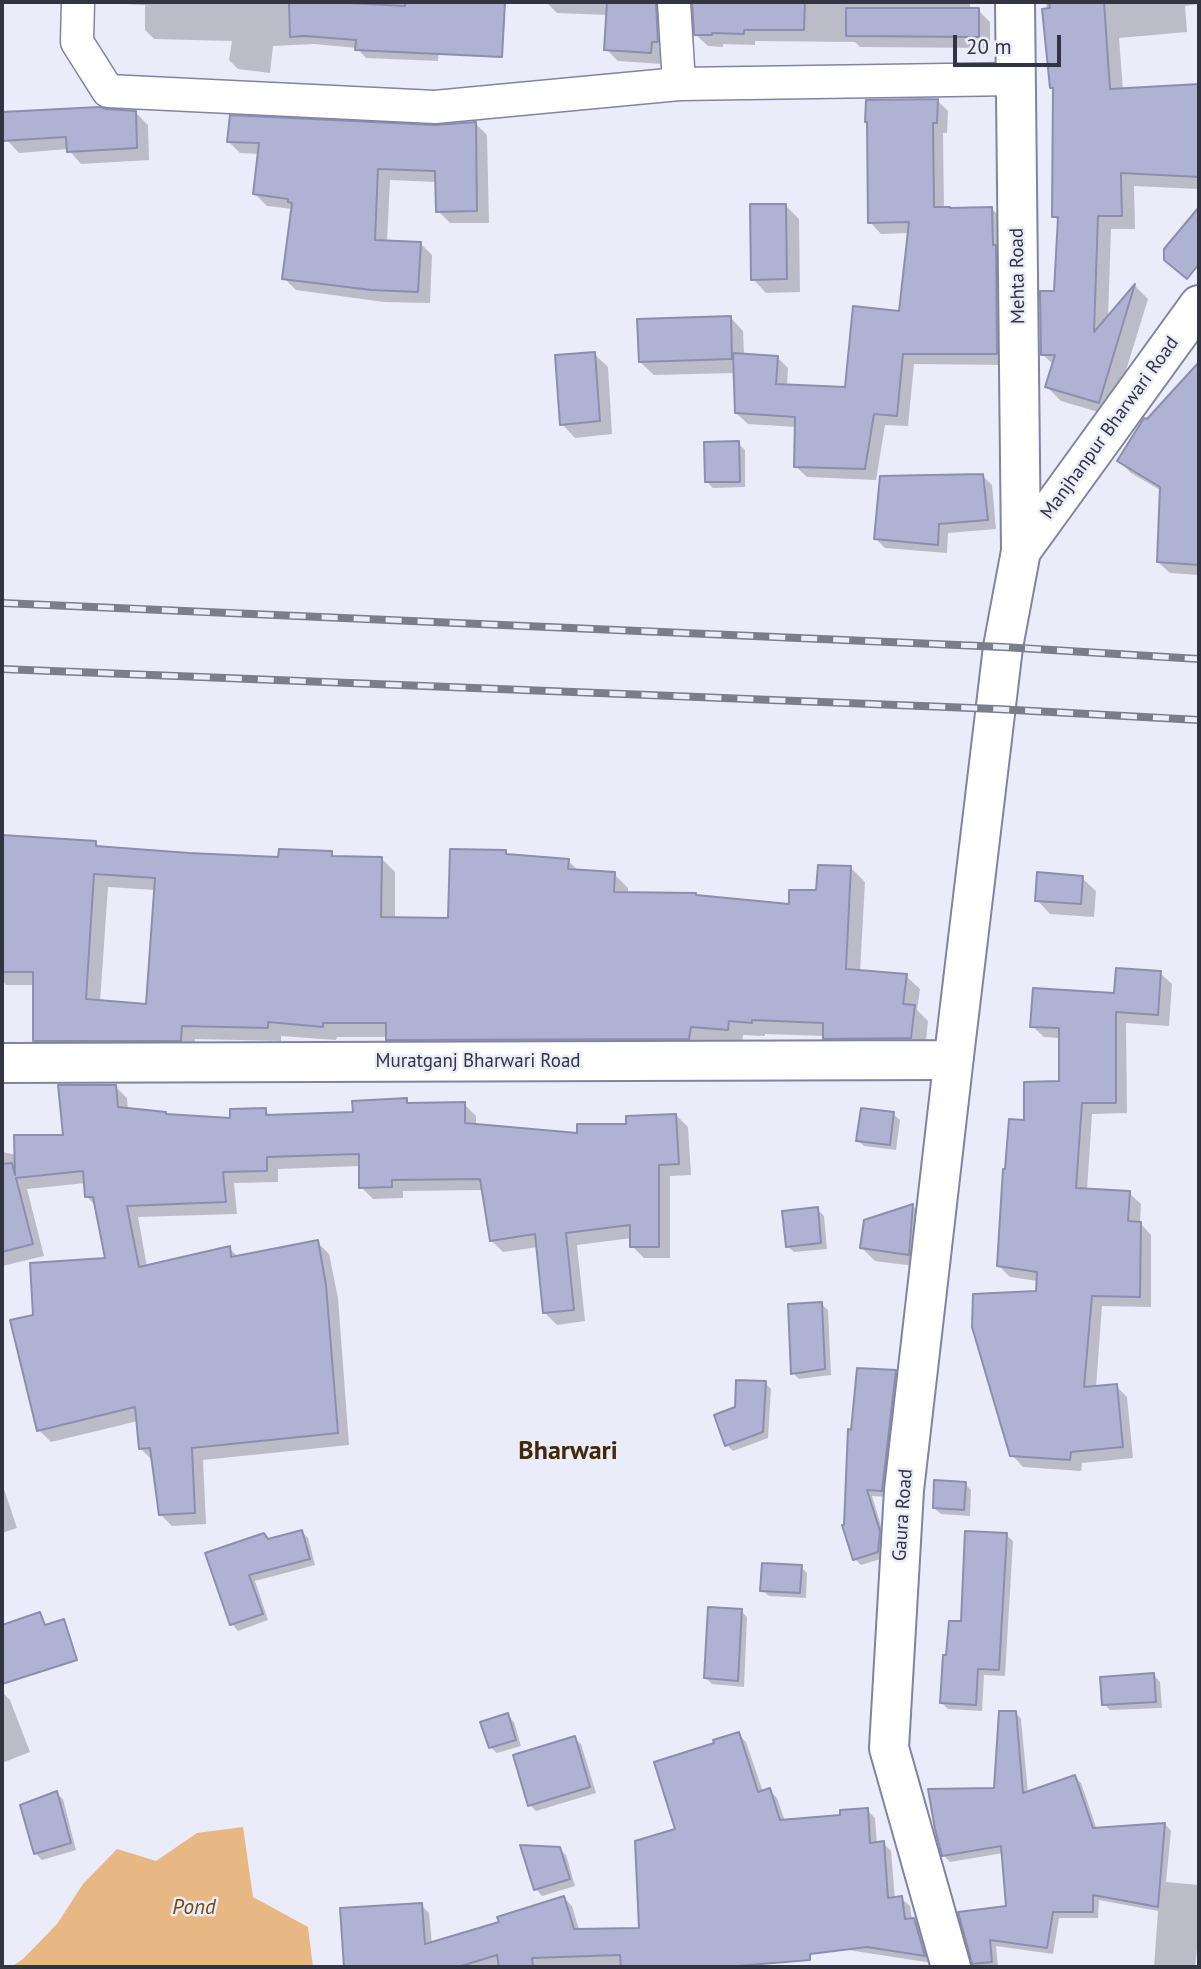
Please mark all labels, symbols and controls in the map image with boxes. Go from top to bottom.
scale bar [956,21,1064,65]
text: 20 m [966,33,1012,60]
street label: Mehta Road [1006,228,1030,324]
street label: Manjhanpur Bharwari Road [1036,332,1184,524]
street label: Muratganj Bharwari Road [375,1051,581,1073]
district label: Bharwari [518,1436,618,1468]
street label: Gaura Road [888,1468,918,1562]
water label: Pond [172,1895,216,1921]

